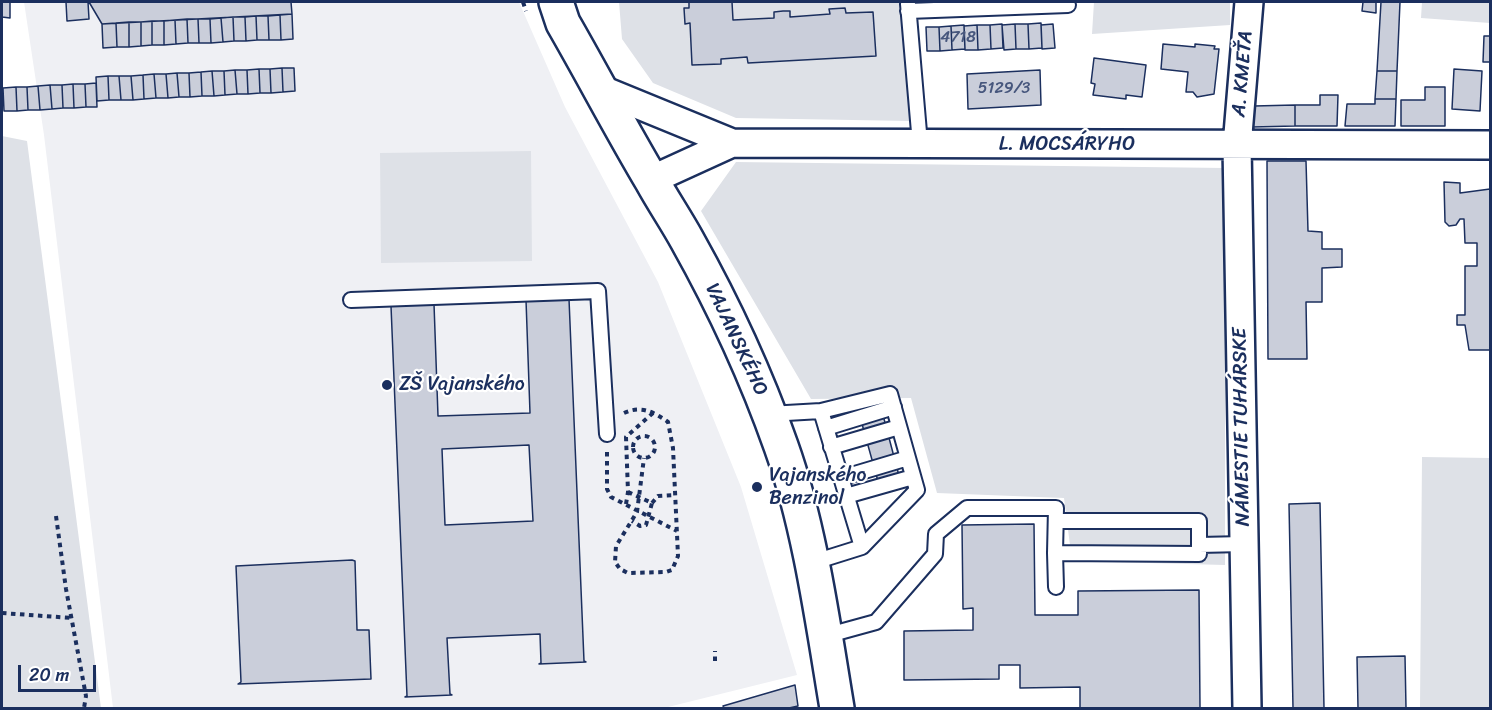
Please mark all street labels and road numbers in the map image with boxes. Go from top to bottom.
street label: A. KMEŤA [1227,30,1259,118]
street label: L. MOCSÁRYHO [999,133,1135,157]
street label: VAJANSKÉHO [699,280,773,400]
street label: NÁMESTIE TUHÁRSKE [1228,327,1256,527]

